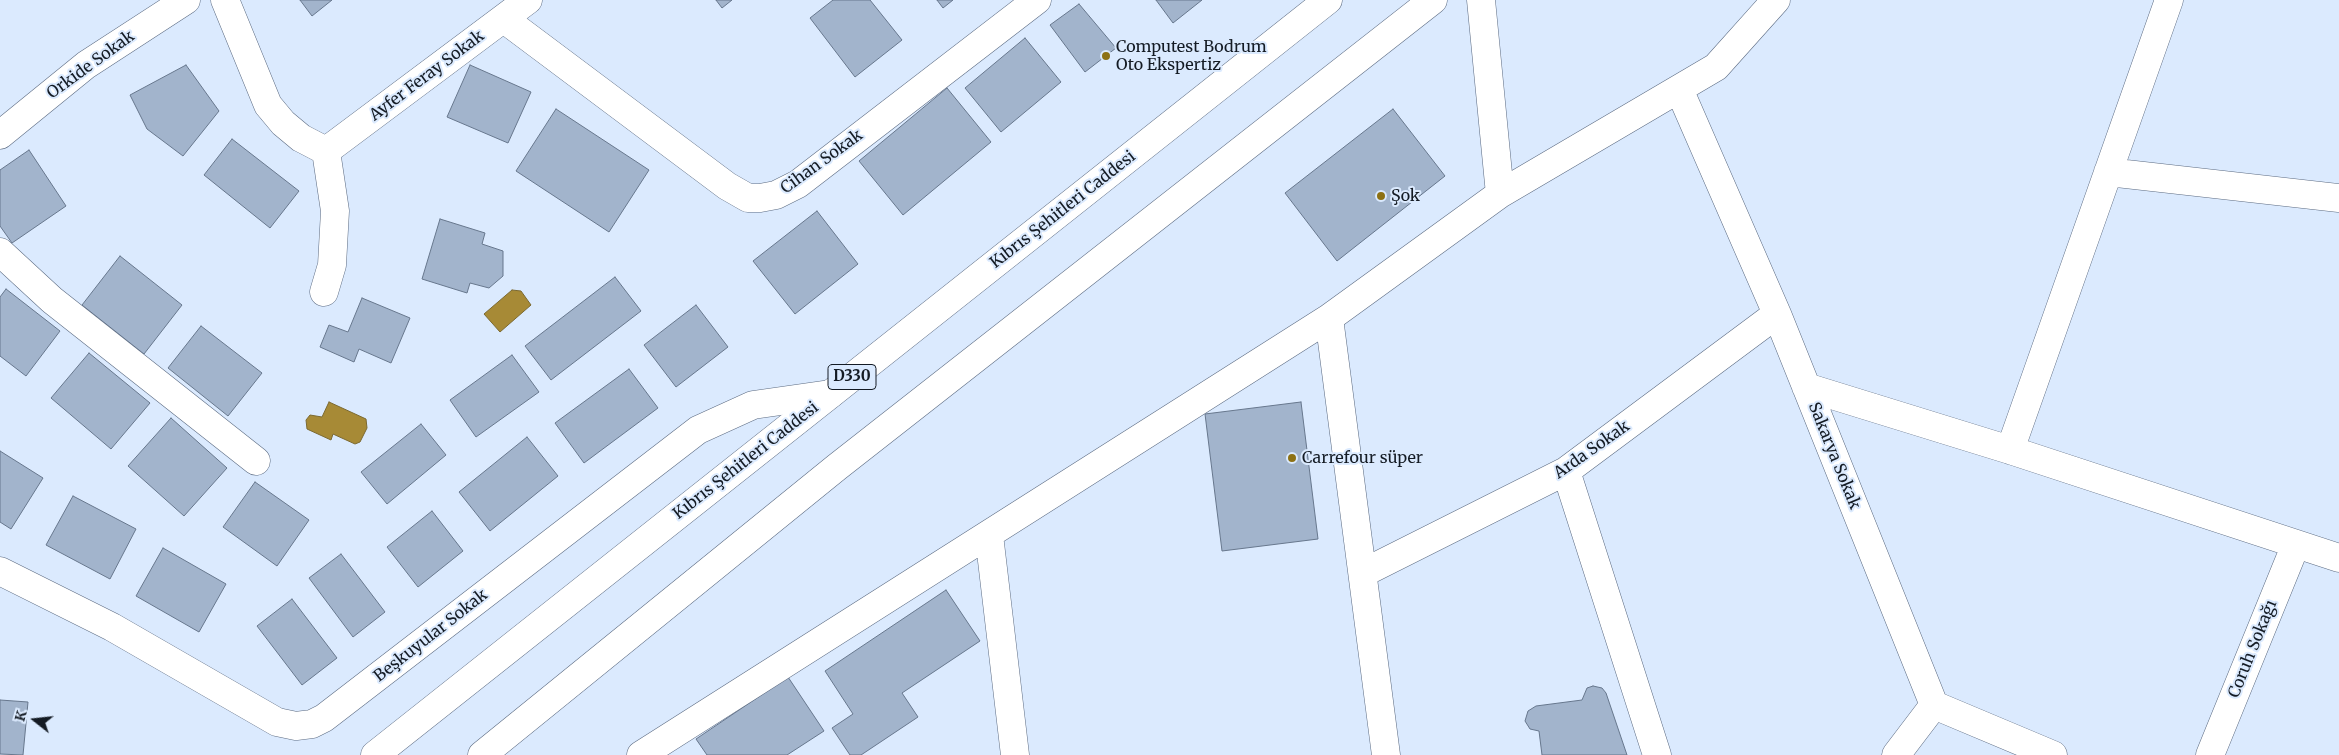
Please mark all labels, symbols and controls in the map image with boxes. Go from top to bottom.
street label: Orkide Sokak [44,27,138,103]
street label: Ayfer Feray Sokak [366,27,488,125]
place label: Computest Bodrum Oto Ekspertiz [1116,37,1267,75]
marker: Computest Bodrum Oto Ekspertiz [1100,50,1112,62]
street label: Cihan Sokak [777,126,867,198]
street label: Kıbrıs Şehitleri Caddesi [986,147,1140,273]
place label: Şok [1391,186,1420,206]
marker: Şok [1375,190,1387,202]
road number: D330 [828,364,876,390]
street label: Kıbrıs Şehitleri Caddesi [669,398,823,524]
street label: Sakarya Sokak [1804,400,1864,512]
street label: Arda Sokak [1550,417,1634,483]
place label: Carrefour süper [1302,448,1423,468]
marker: Carrefour süper [1286,452,1298,464]
street label: Beşkuyular Sokak [370,586,492,686]
street label: Coruh Sokağı [2225,597,2281,701]
north arrow [10,695,60,745]
text: K [10,708,31,723]

